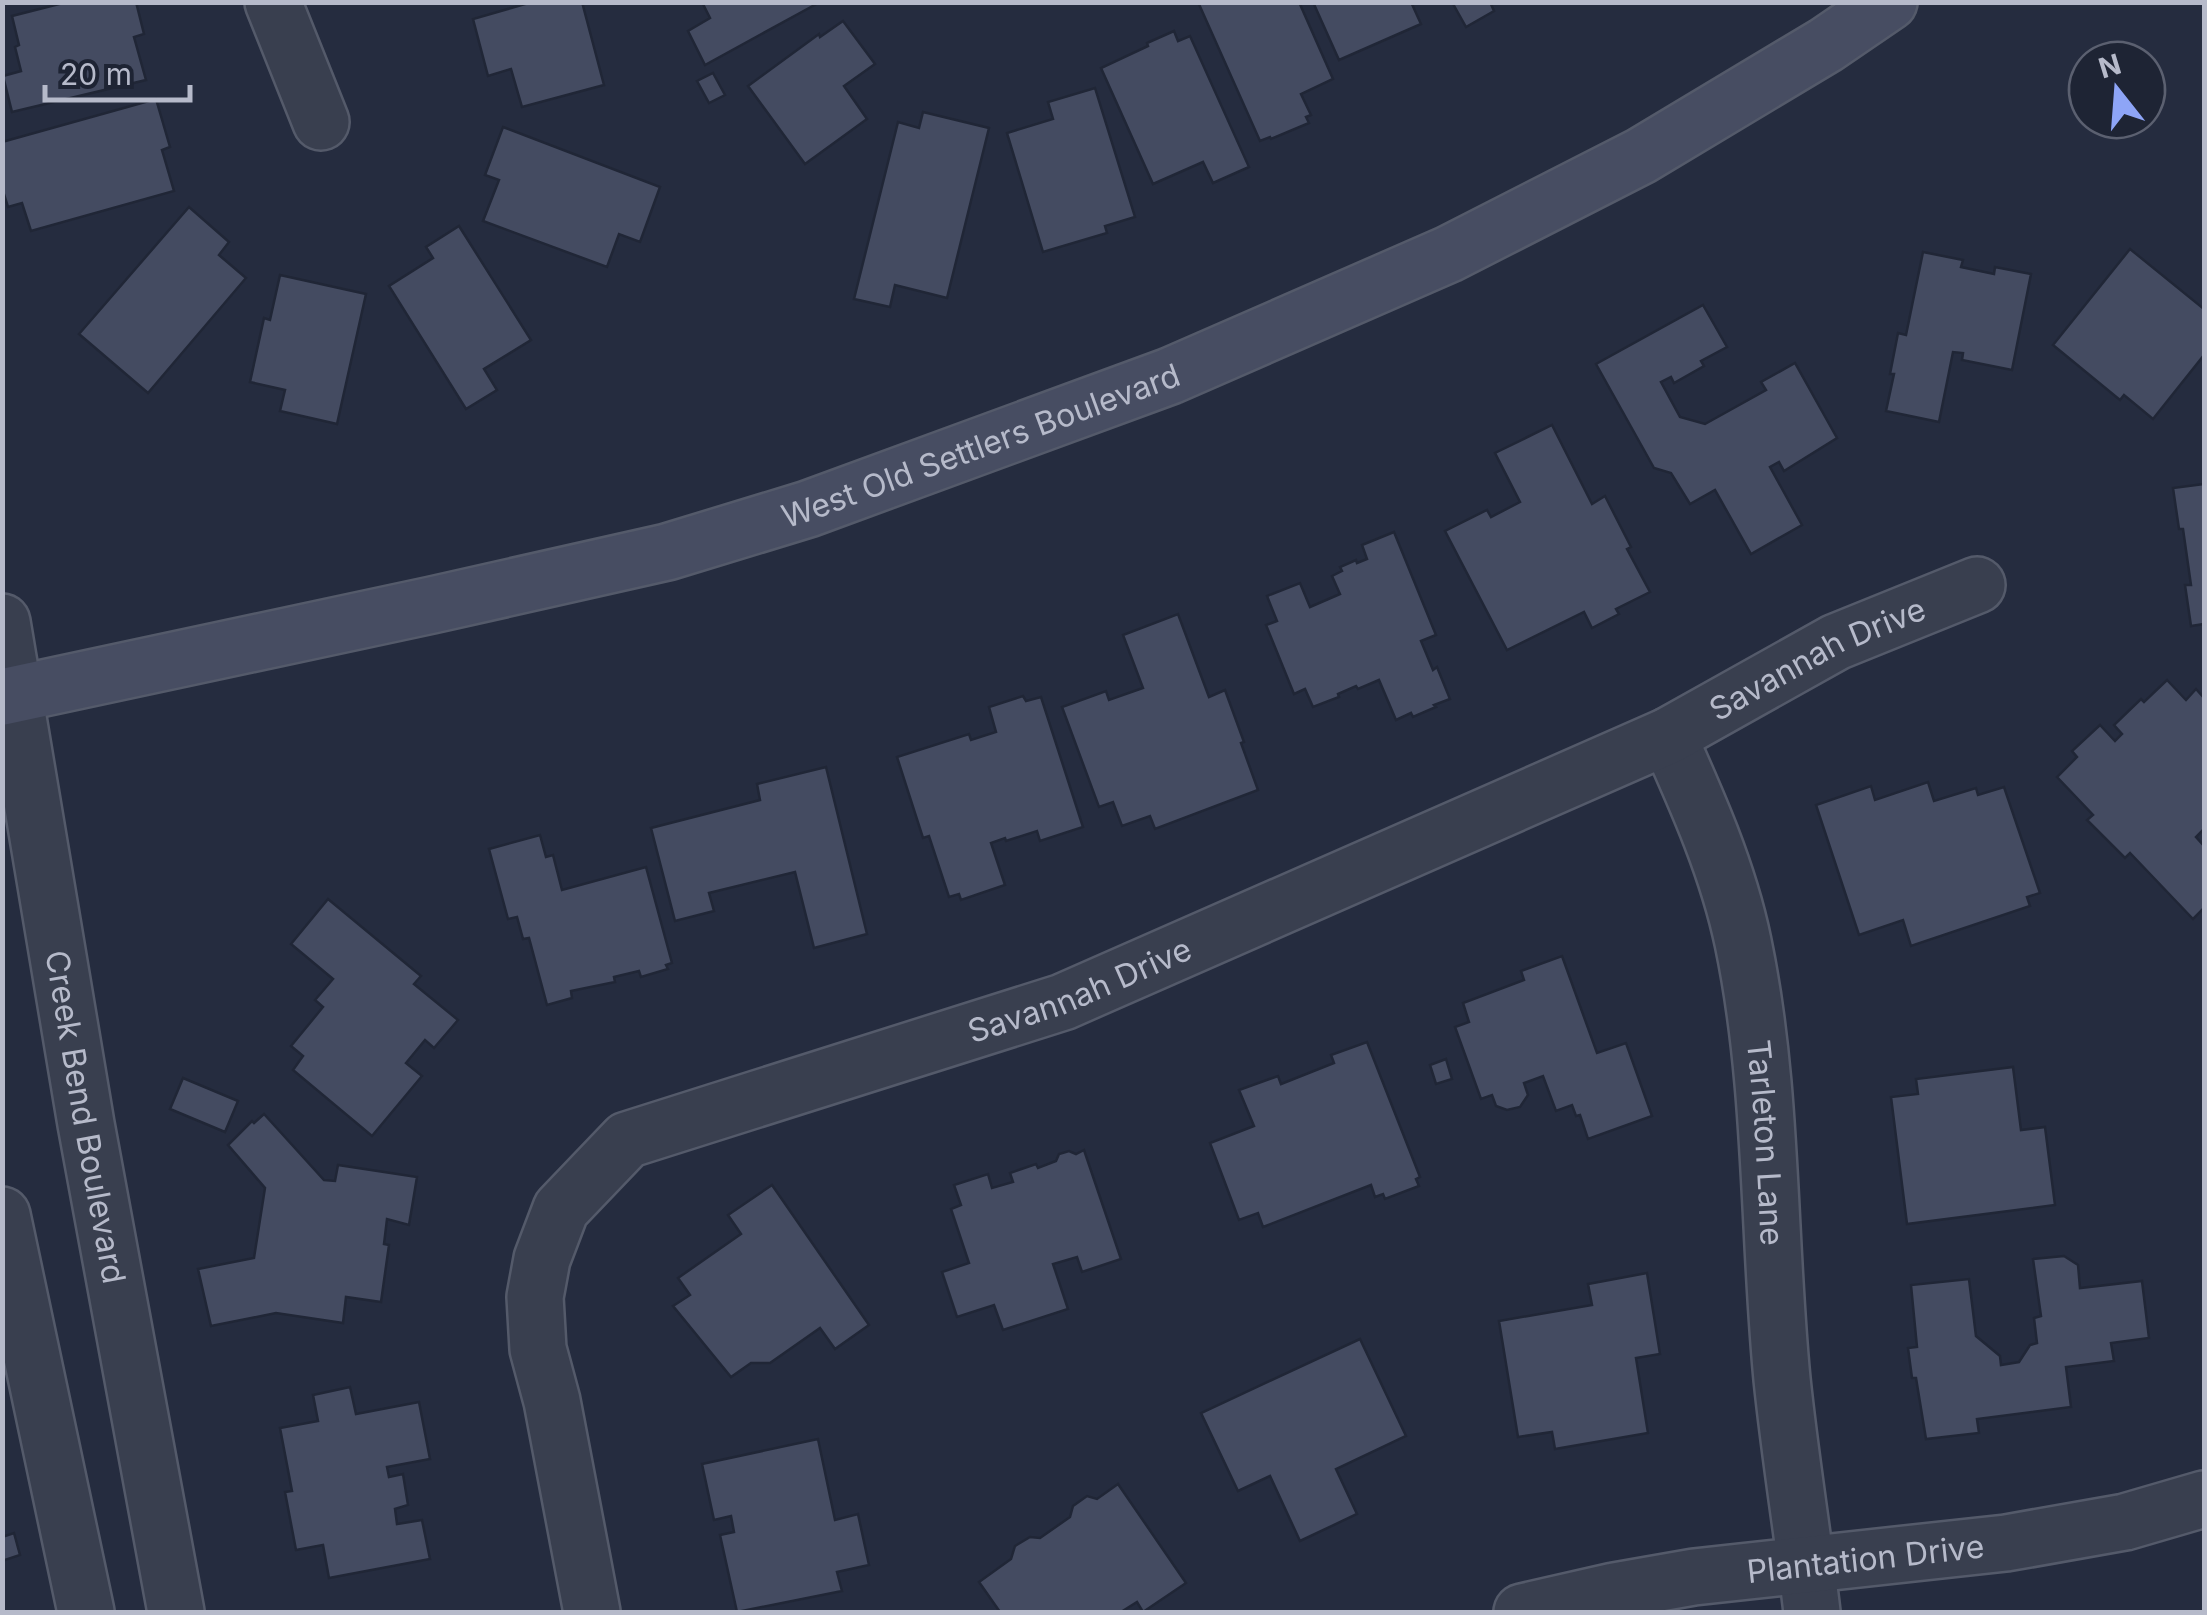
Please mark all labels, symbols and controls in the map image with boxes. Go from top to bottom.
scale bar [45,40,190,102]
north arrow [2067,40,2167,140]
text: N [2095,47,2125,85]
text: 20 m [60,56,132,92]
street label: West Old Settlers Boulevard [777,355,1185,535]
street label: Savannah Drive [1702,589,1931,729]
street label: Savannah Drive [963,929,1197,1050]
street label: Creek Bend Boulevard [38,947,135,1287]
street label: Tarleton Lane [1739,1038,1792,1247]
street label: Plantation Drive [1745,1526,1986,1591]

